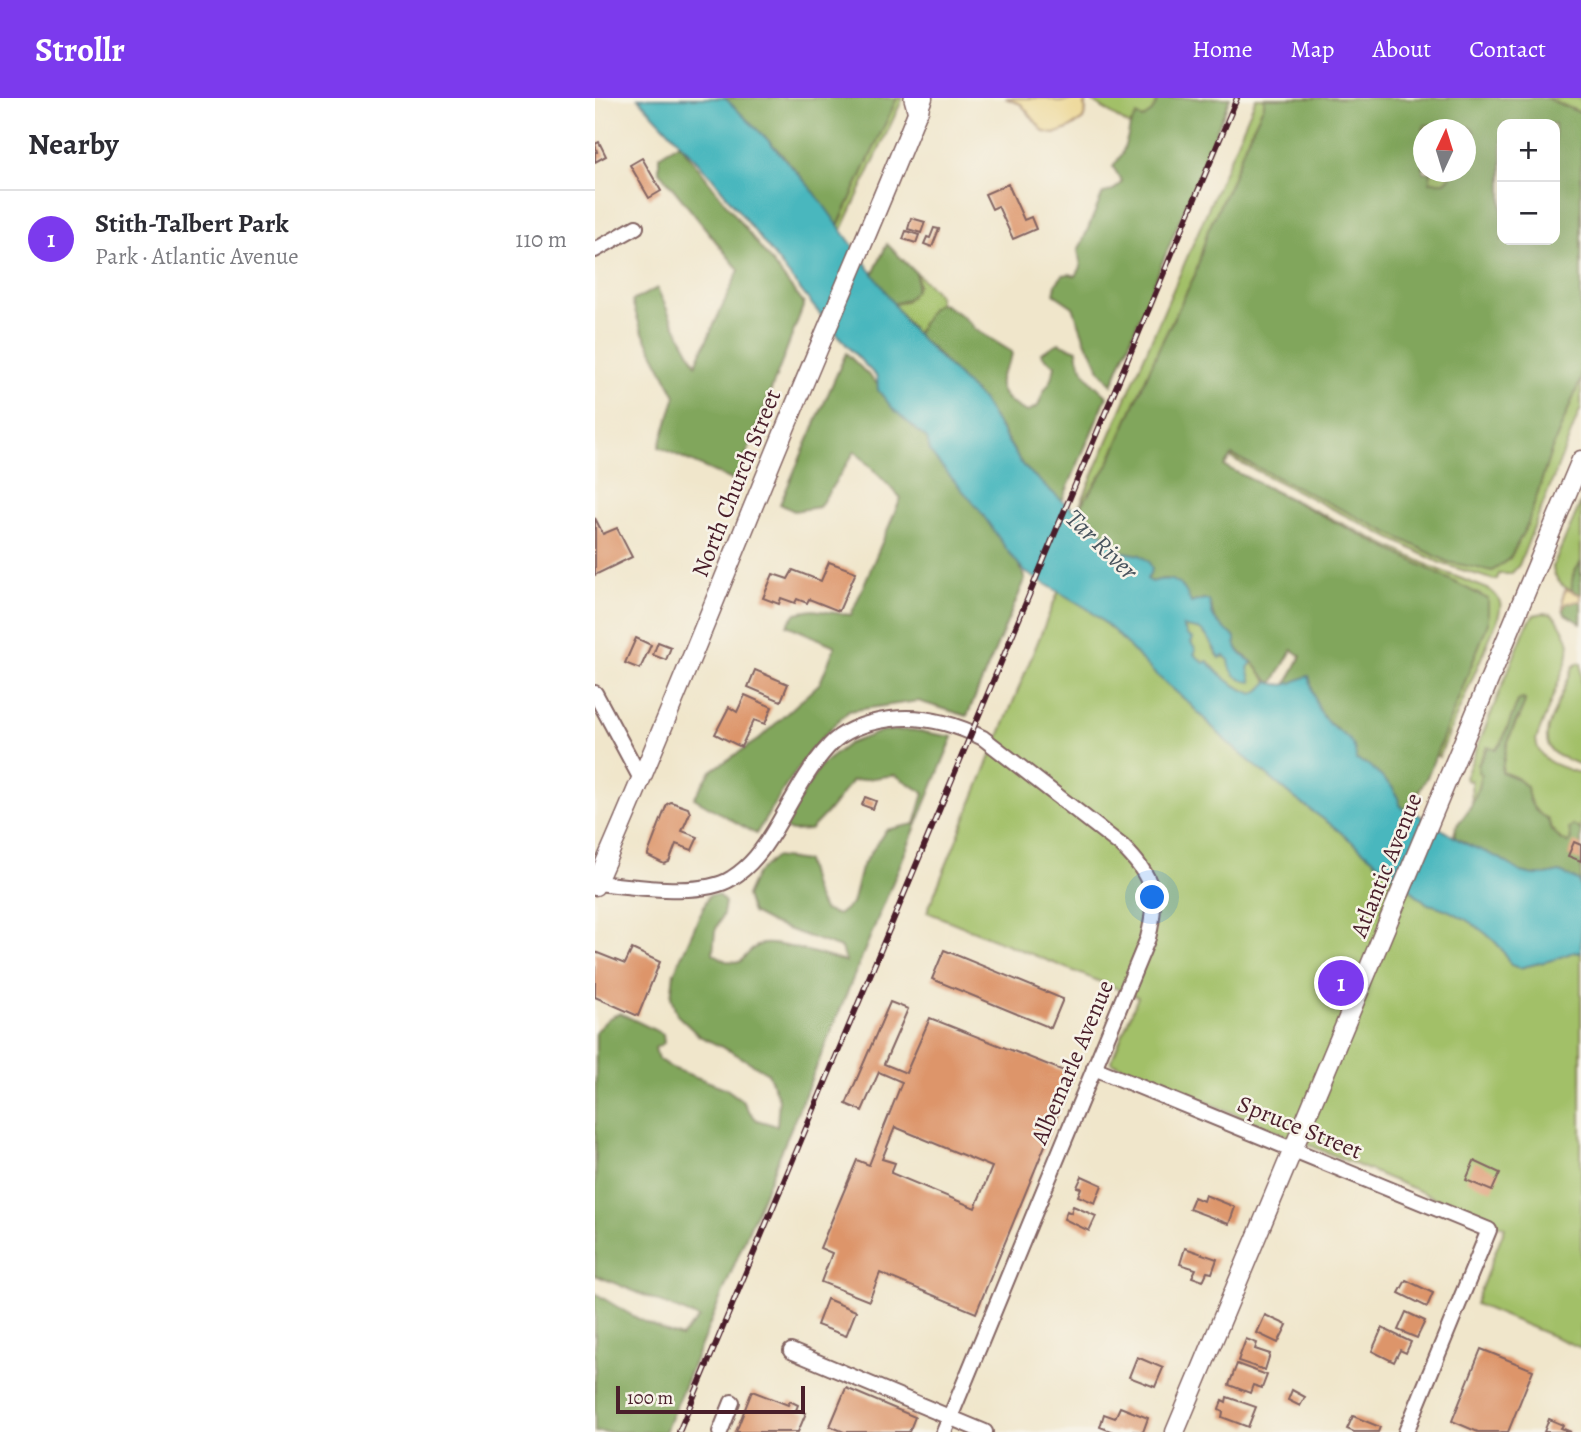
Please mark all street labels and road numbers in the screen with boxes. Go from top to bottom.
street label: North Church Street [684,384,788,582]
street label: Atlantic Avenue [1342,788,1430,943]
street label: Albemarle Avenue [1023,975,1121,1150]
street label: Spruce Street [1233,1087,1367,1167]

